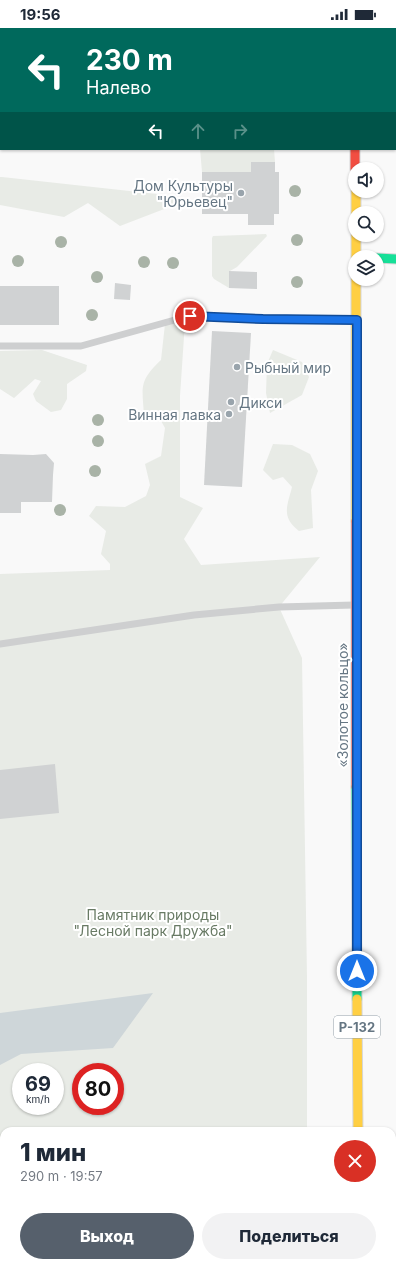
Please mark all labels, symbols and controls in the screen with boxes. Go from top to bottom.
text: 19:56 [20,5,61,24]
text: 230 m [86,43,173,77]
icon: left [20,44,72,96]
text: Налево [86,77,151,98]
icon: left [145,120,167,142]
icon: ahead [187,120,209,142]
icon: right [229,120,251,142]
map controls [348,162,384,286]
button: sound [348,162,384,198]
place label: Дом Культуры "Юрьевец" [133,177,233,210]
marker: Дом Культуры "Юрьевец" [236,188,246,198]
button: search [348,206,384,242]
button: layers [348,250,384,286]
pin [173,299,207,333]
icon: arrive [179,305,201,327]
place label: Рыбный мир [245,359,331,376]
marker: Рыбный мир [232,362,242,372]
place label: Дикси [239,394,282,411]
marker: Дикси [226,397,236,407]
place label: Винная лавка [128,406,221,423]
marker: Винная лавка [224,409,234,419]
street label: «Золотое кольцо» [334,643,351,767]
park label: Памятник природы "Лесной парк Дружба" [73,906,233,939]
position arrow [336,950,378,992]
road number: Р-132 [334,1016,380,1038]
speed limit sign: 80 [72,1063,124,1115]
text: 69 [25,1072,51,1096]
text: km/h [26,1093,50,1105]
text: 1 мин [20,1138,86,1167]
button: close [334,1140,376,1182]
text: 290 m · 19:57 [20,1168,103,1184]
button: Выход [20,1213,194,1259]
button: Поделиться [202,1213,376,1259]

